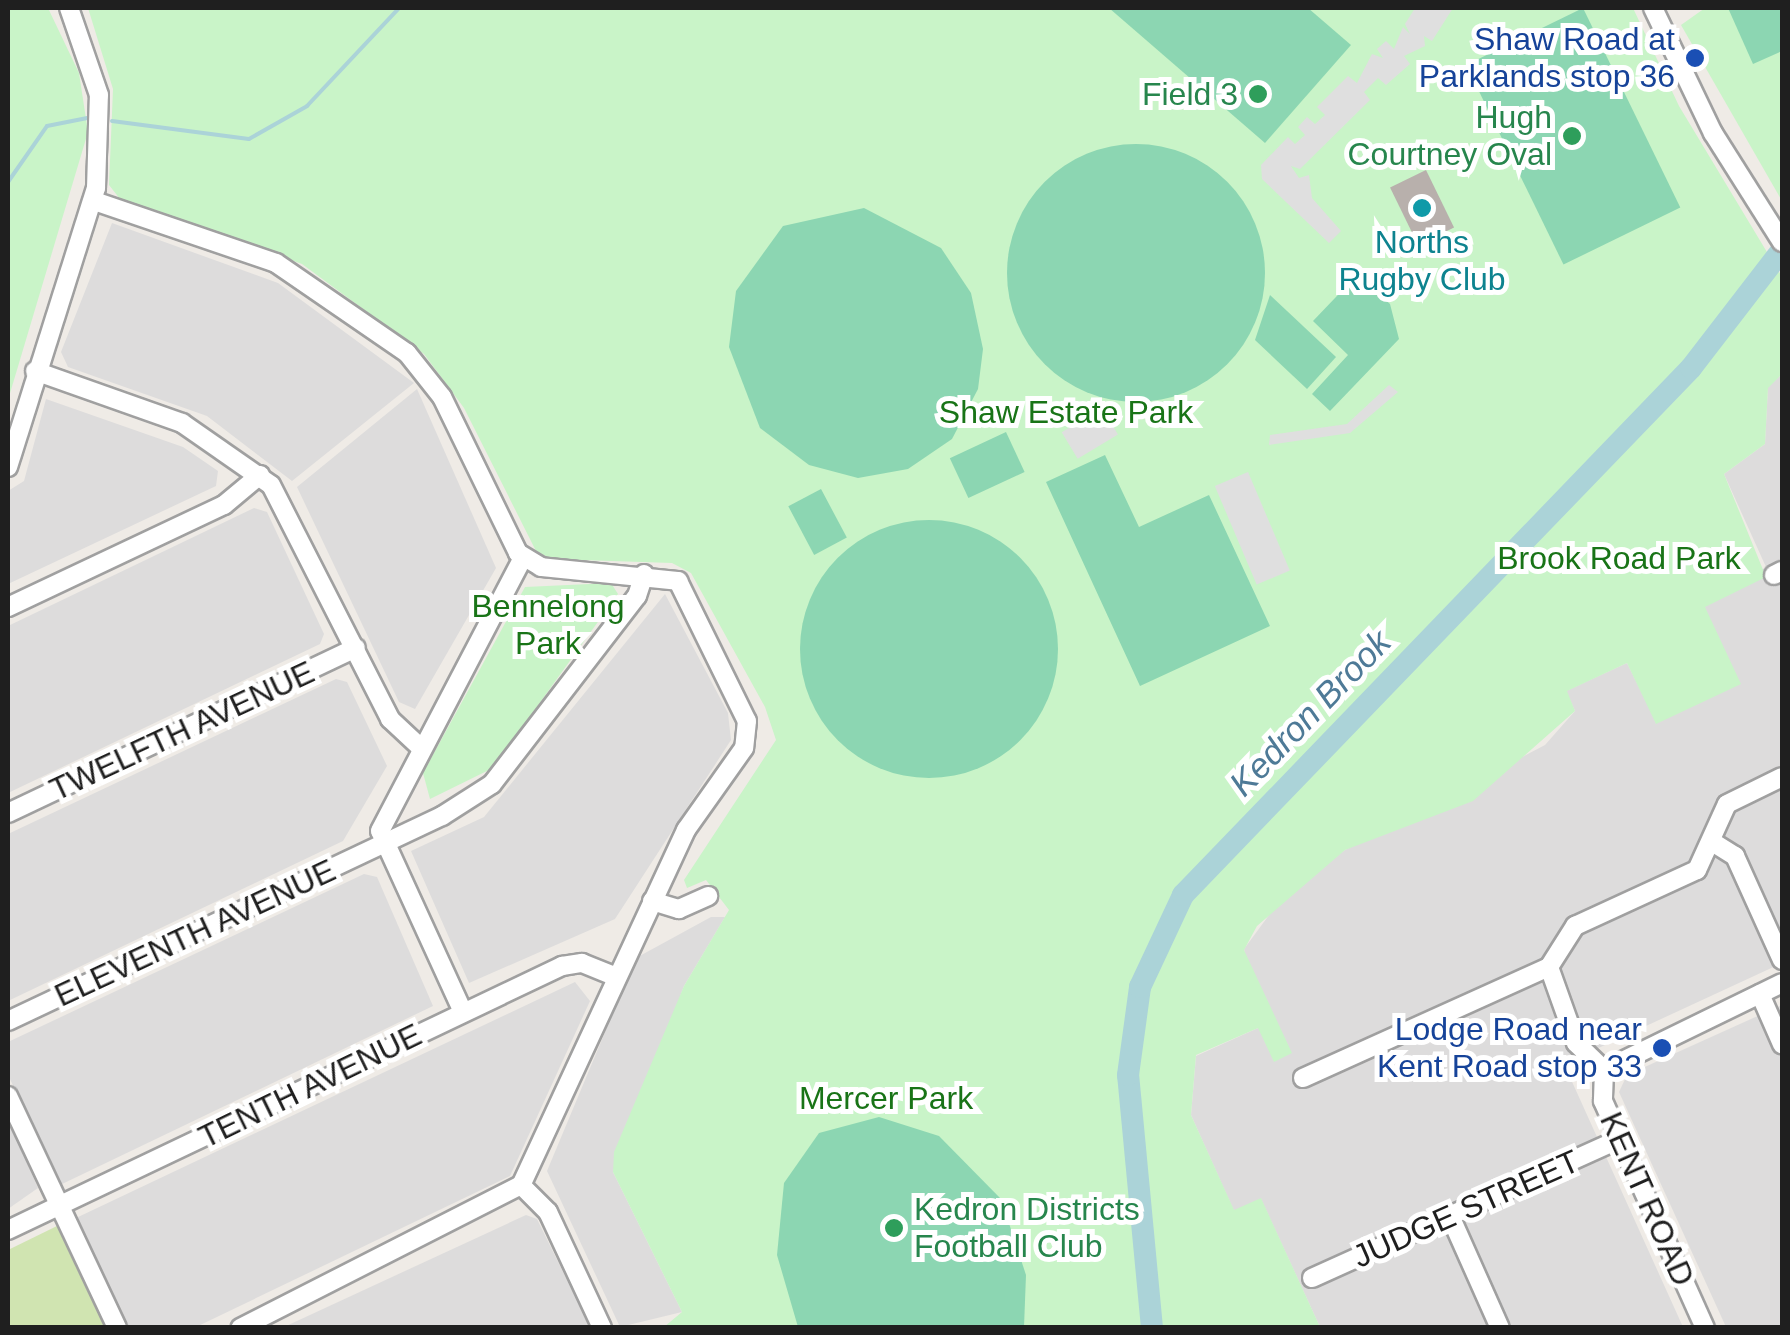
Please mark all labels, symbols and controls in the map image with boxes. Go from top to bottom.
place label: Shaw Road at Parklands stop 36 [1419,21,1675,96]
marker: Shaw Road at Parklands stop 36 [1684,47,1706,69]
place label: Field 3 [1142,75,1238,113]
marker: Field 3 [1247,83,1269,105]
place label: Hugh Courtney Oval [1347,99,1552,174]
marker: Hugh Courtney Oval [1561,125,1583,147]
marker: Norths Rugby Club [1411,197,1433,219]
place label: Norths Rugby Club [1338,224,1506,299]
park label: Shaw Estate Park [939,393,1193,431]
park label: Brook Road Park [1497,539,1741,577]
park label: Bennelong Park [471,588,625,663]
water label: Kedron Brook [1221,621,1399,805]
street label: TWELFTH AVENUE [43,652,321,810]
street label: ELEVENTH AVENUE [48,851,342,1015]
place label: Lodge Road near Kent Road stop 33 [1377,1011,1642,1086]
street label: TENTH AVENUE [192,1015,428,1157]
marker: Lodge Road near Kent Road stop 33 [1651,1037,1673,1059]
park label: Mercer Park [799,1079,973,1117]
street label: KENT ROAD [1591,1106,1703,1292]
street label: JUDGE STREET [1347,1142,1585,1276]
place label: Kedron Districts Football Club [914,1191,1140,1266]
marker: Kedron Districts Football Club [883,1217,905,1239]

